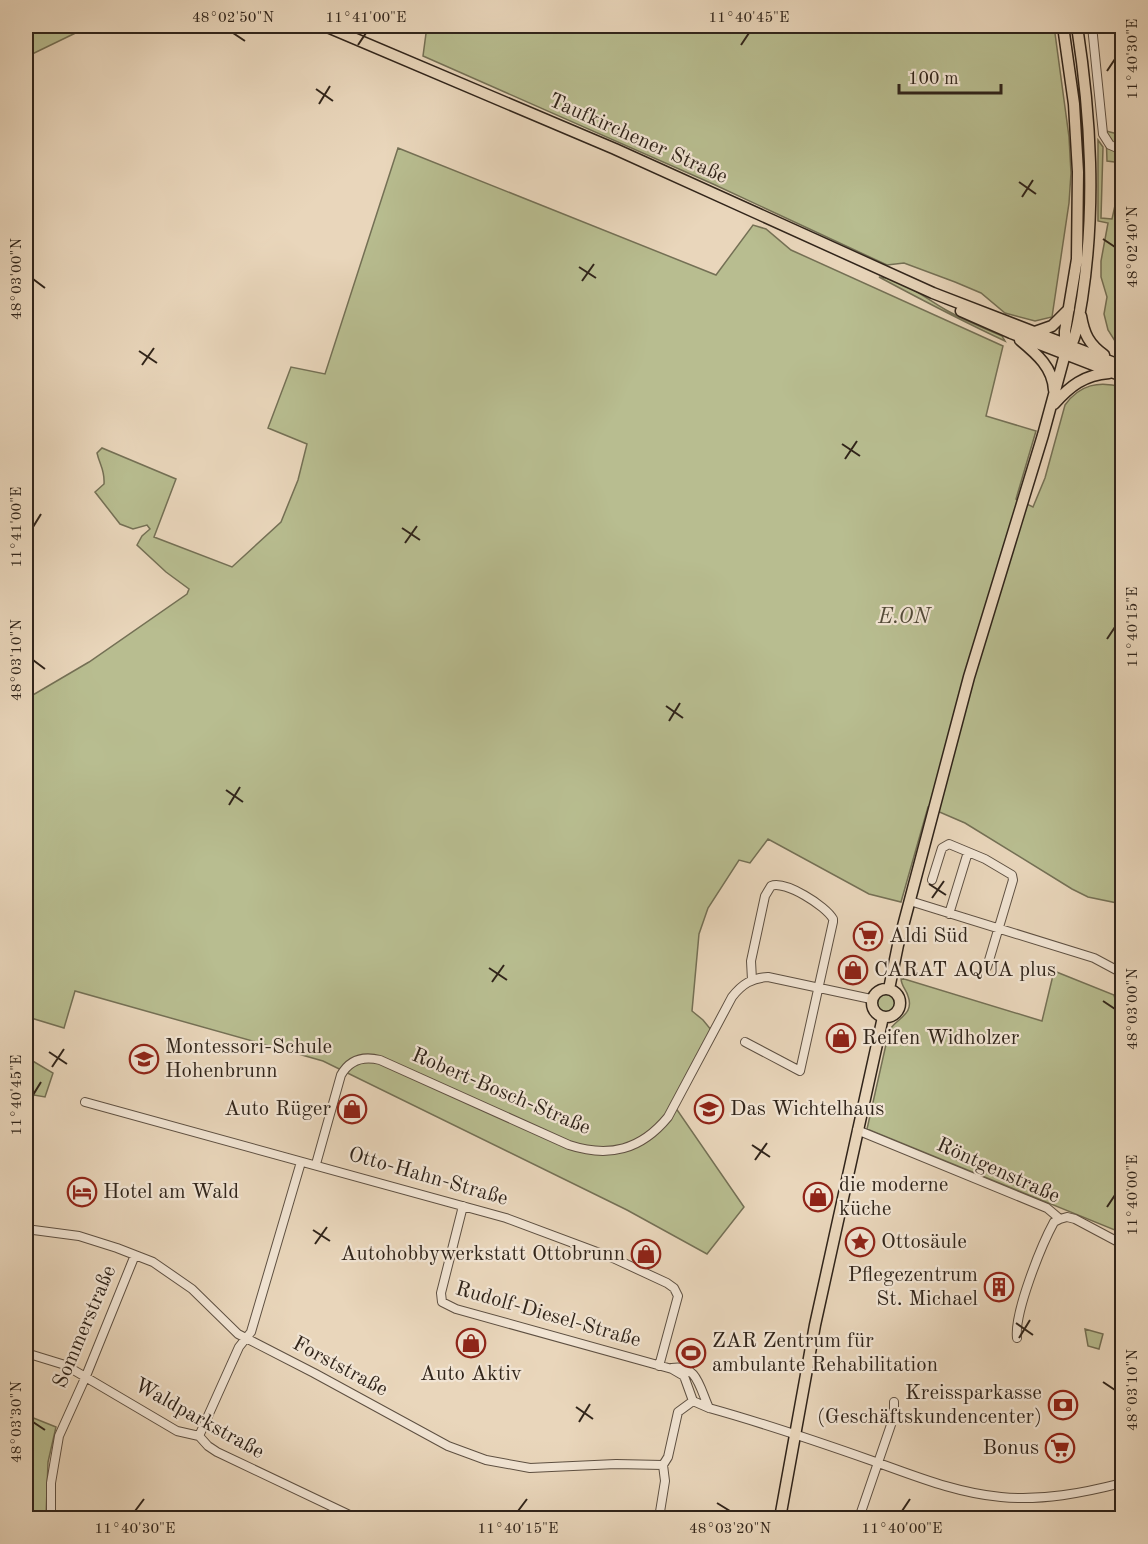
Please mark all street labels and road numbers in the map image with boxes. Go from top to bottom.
street label: Taufkirchener Straße [545,90,731,188]
street label: Robert-Bosch-Straße [409,1045,593,1139]
street label: Röntgenstraße [933,1134,1063,1208]
street label: Otto-Hahn-Straße [346,1144,510,1210]
street label: Sommerstraße [50,1263,120,1391]
street label: Rudolf-Diesel-Straße [453,1278,643,1352]
street label: Forststraße [289,1333,391,1401]
street label: Waldparkstraße [131,1375,267,1463]

